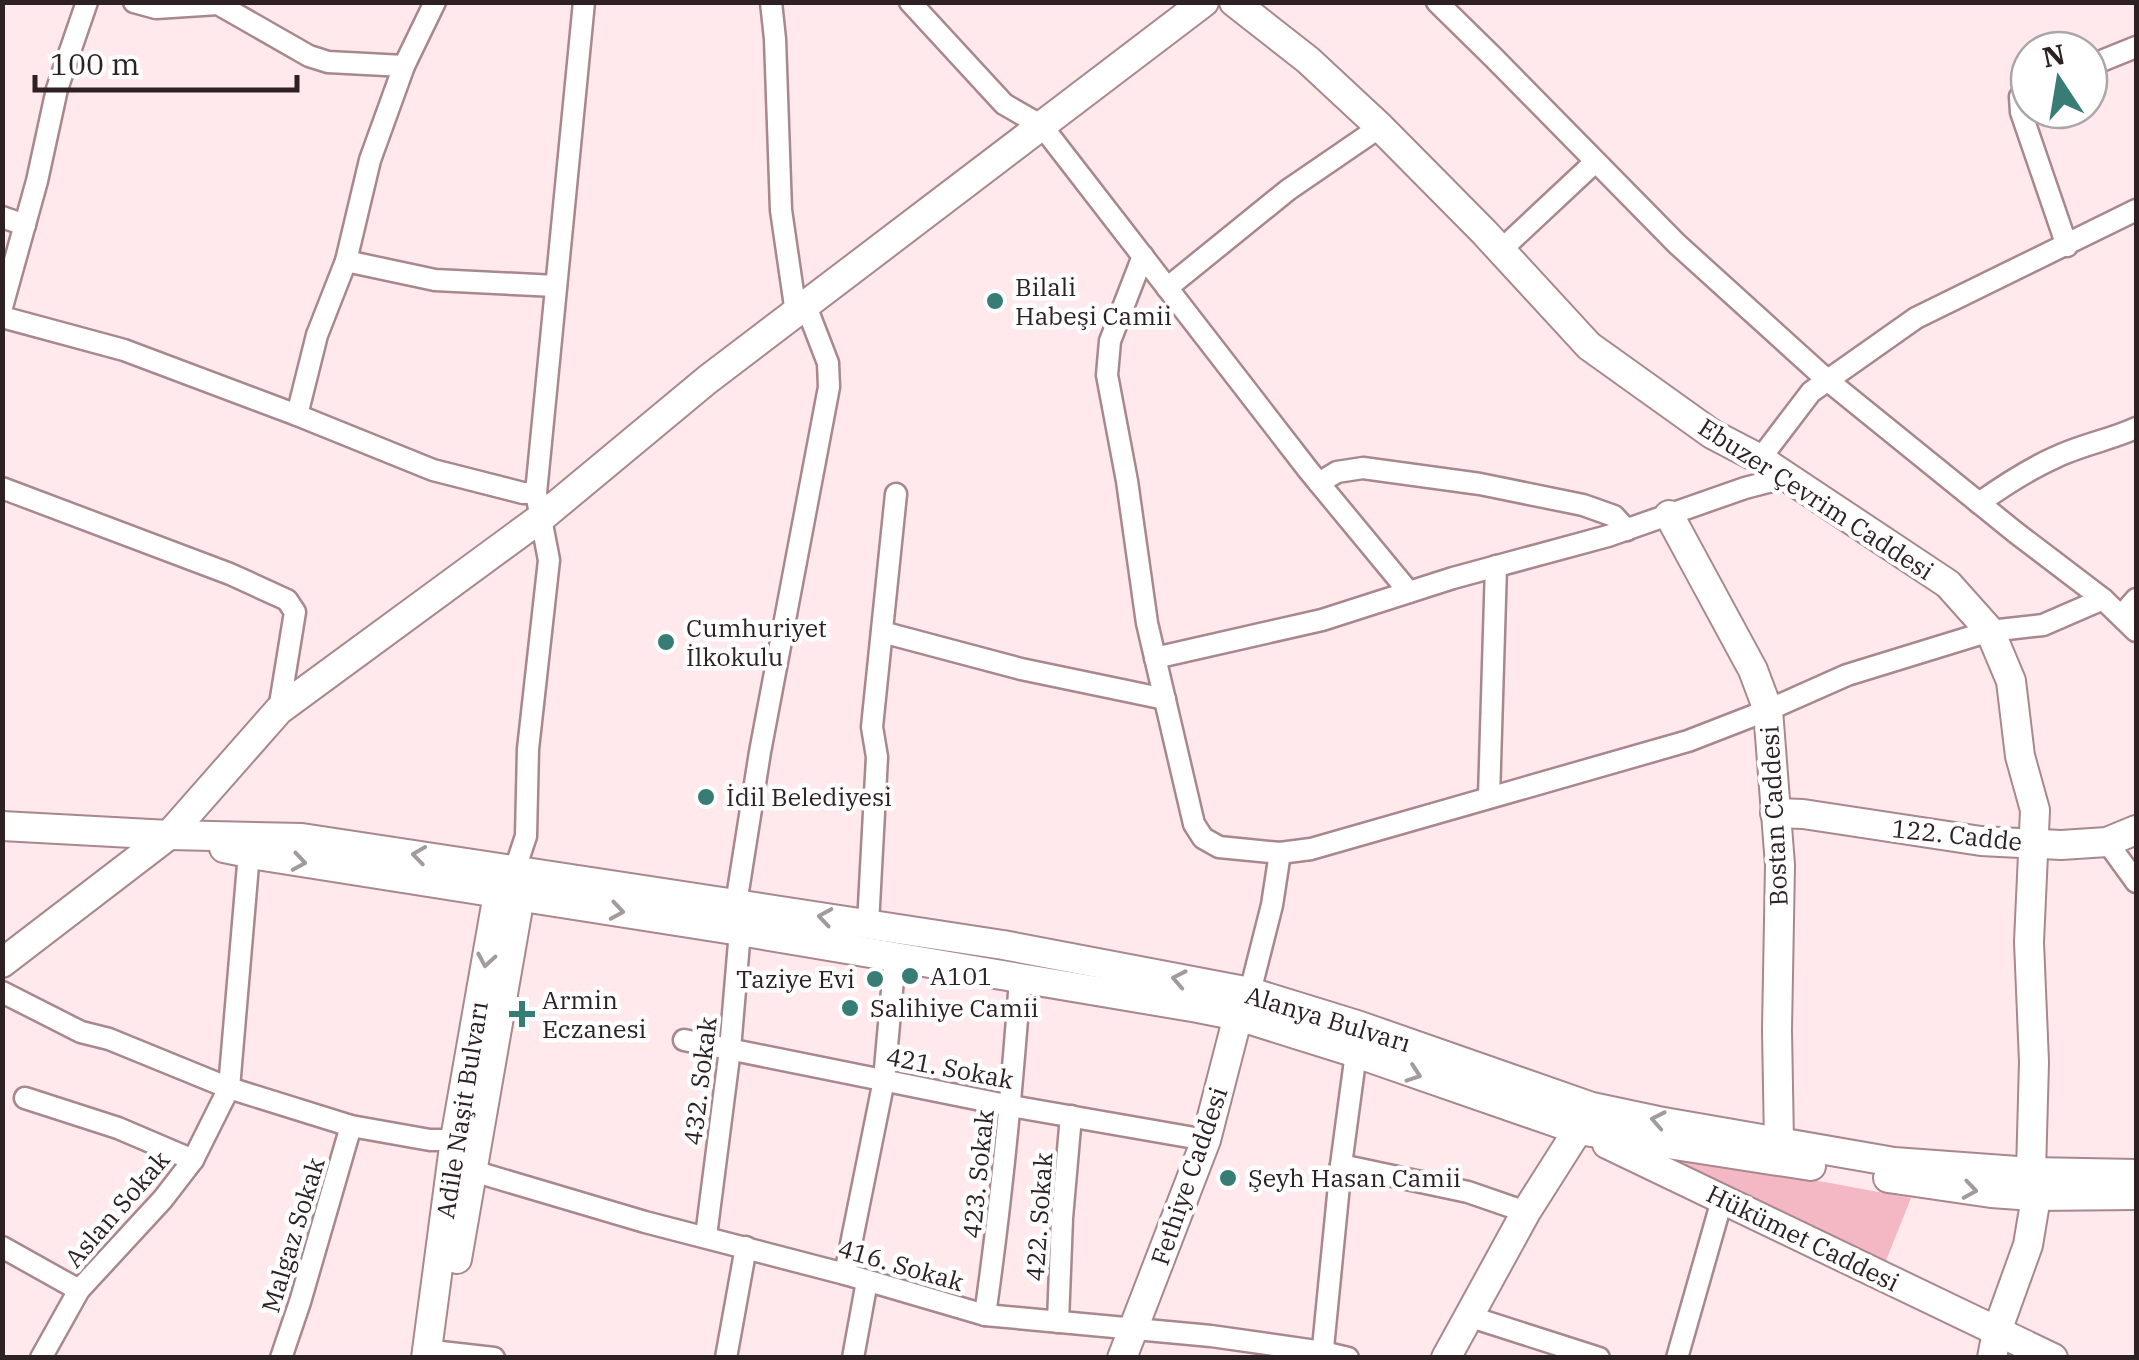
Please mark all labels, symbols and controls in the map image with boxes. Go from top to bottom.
scale bar [35,30,298,92]
north arrow [2009,30,2109,130]
text: N [2039,35,2068,75]
text: 100 m [50,44,140,83]
place label: Bilali Habeşi Camii [1015,270,1172,332]
marker: Bilali Habeşi Camii [984,290,1006,312]
street label: Ebuzer Çevrim Caddesi [1692,410,1940,587]
place label: Cumhuriyet İlkokulu [686,611,827,673]
marker: Cumhuriyet İlkokulu [655,631,677,653]
street label: Bostan Caddesi [1752,725,1795,907]
place label: İdil Belediyesi [726,780,892,813]
marker: İdil Belediyesi [695,786,717,808]
street label: 122. Cadde [1890,811,2024,858]
one-way arrow [410,846,427,867]
one-way arrow [291,850,307,871]
one-way arrow [609,900,625,921]
one-way arrow [816,908,833,929]
one-way arrow [476,952,497,969]
place label: A101 [930,959,992,992]
place label: Taziye Evi [736,962,855,995]
marker: A101 [899,965,921,987]
marker: Taziye Evi [864,968,886,990]
one-way arrow [1171,970,1188,991]
street label: Alanya Bulvarı [1241,978,1415,1059]
place label: Armin Eczanesi [542,983,646,1045]
place label: Salihiye Camii [870,991,1039,1024]
marker: Salihiye Camii [839,997,861,1019]
street label: Adile Naşit Bulvarı [428,999,495,1221]
marker: Armin Eczanesi [511,1003,533,1025]
street label: 432. Sokak [675,1014,724,1147]
street label: 421. Sokak [884,1039,1017,1096]
one-way arrow [1404,1062,1421,1082]
street label: Fethiye Caddesi [1143,1082,1234,1269]
street label: 423. Sokak [954,1108,1001,1240]
one-way arrow [1650,1111,1667,1132]
street label: Aslan Sokak [57,1143,177,1274]
street label: 422. Sokak [1018,1151,1059,1283]
street label: Malgaz Sokak [253,1153,332,1316]
place label: Şeyh Hasan Camii [1248,1161,1461,1194]
marker: Şeyh Hasan Camii [1217,1167,1239,1189]
street label: Hükümet Caddesi [1701,1177,1905,1298]
one-way arrow [1961,1179,1978,1200]
street label: 416. Sokak [835,1231,968,1298]

